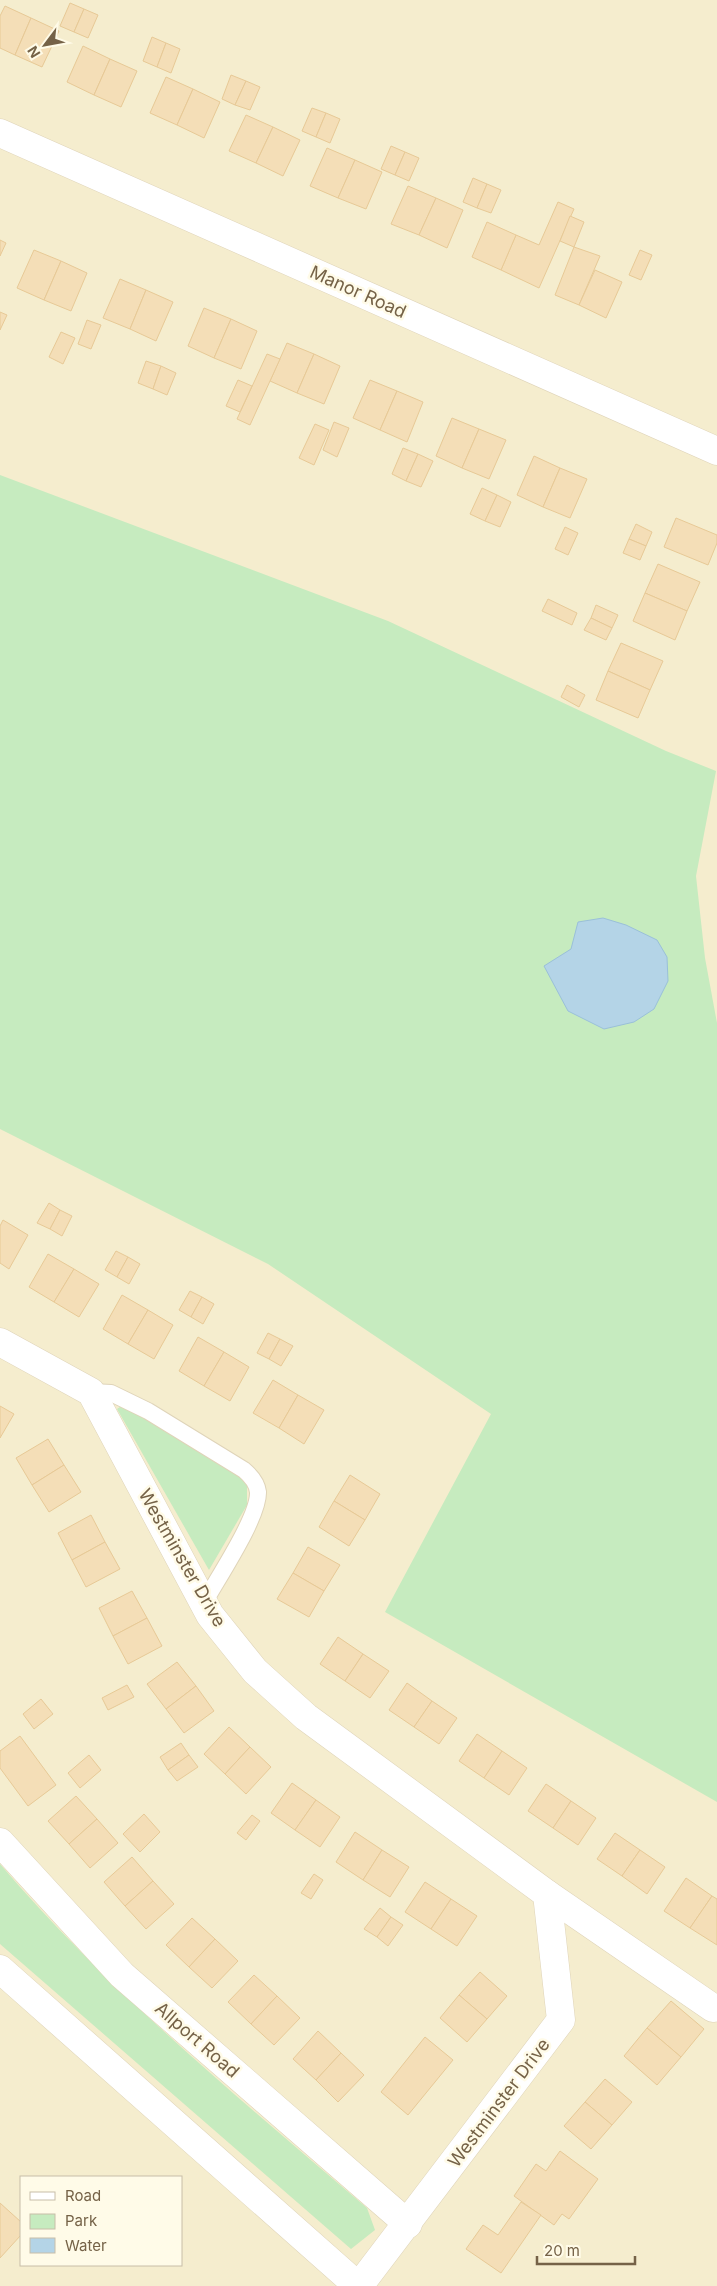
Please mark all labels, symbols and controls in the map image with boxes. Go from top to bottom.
north arrow [20,20,70,70]
text: N [24,43,44,61]
street label: Manor Road [307,261,410,322]
street label: Westminster Drive [134,1485,230,1630]
street label: Allport Road [151,1997,244,2082]
street label: Westminster Drive [443,2034,554,2171]
legend [20,2176,182,2266]
text: Road [65,2186,101,2205]
text: Park [65,2211,98,2230]
scale bar [537,2234,634,2266]
text: Water [65,2236,107,2255]
text: 20 m [544,2241,580,2260]

